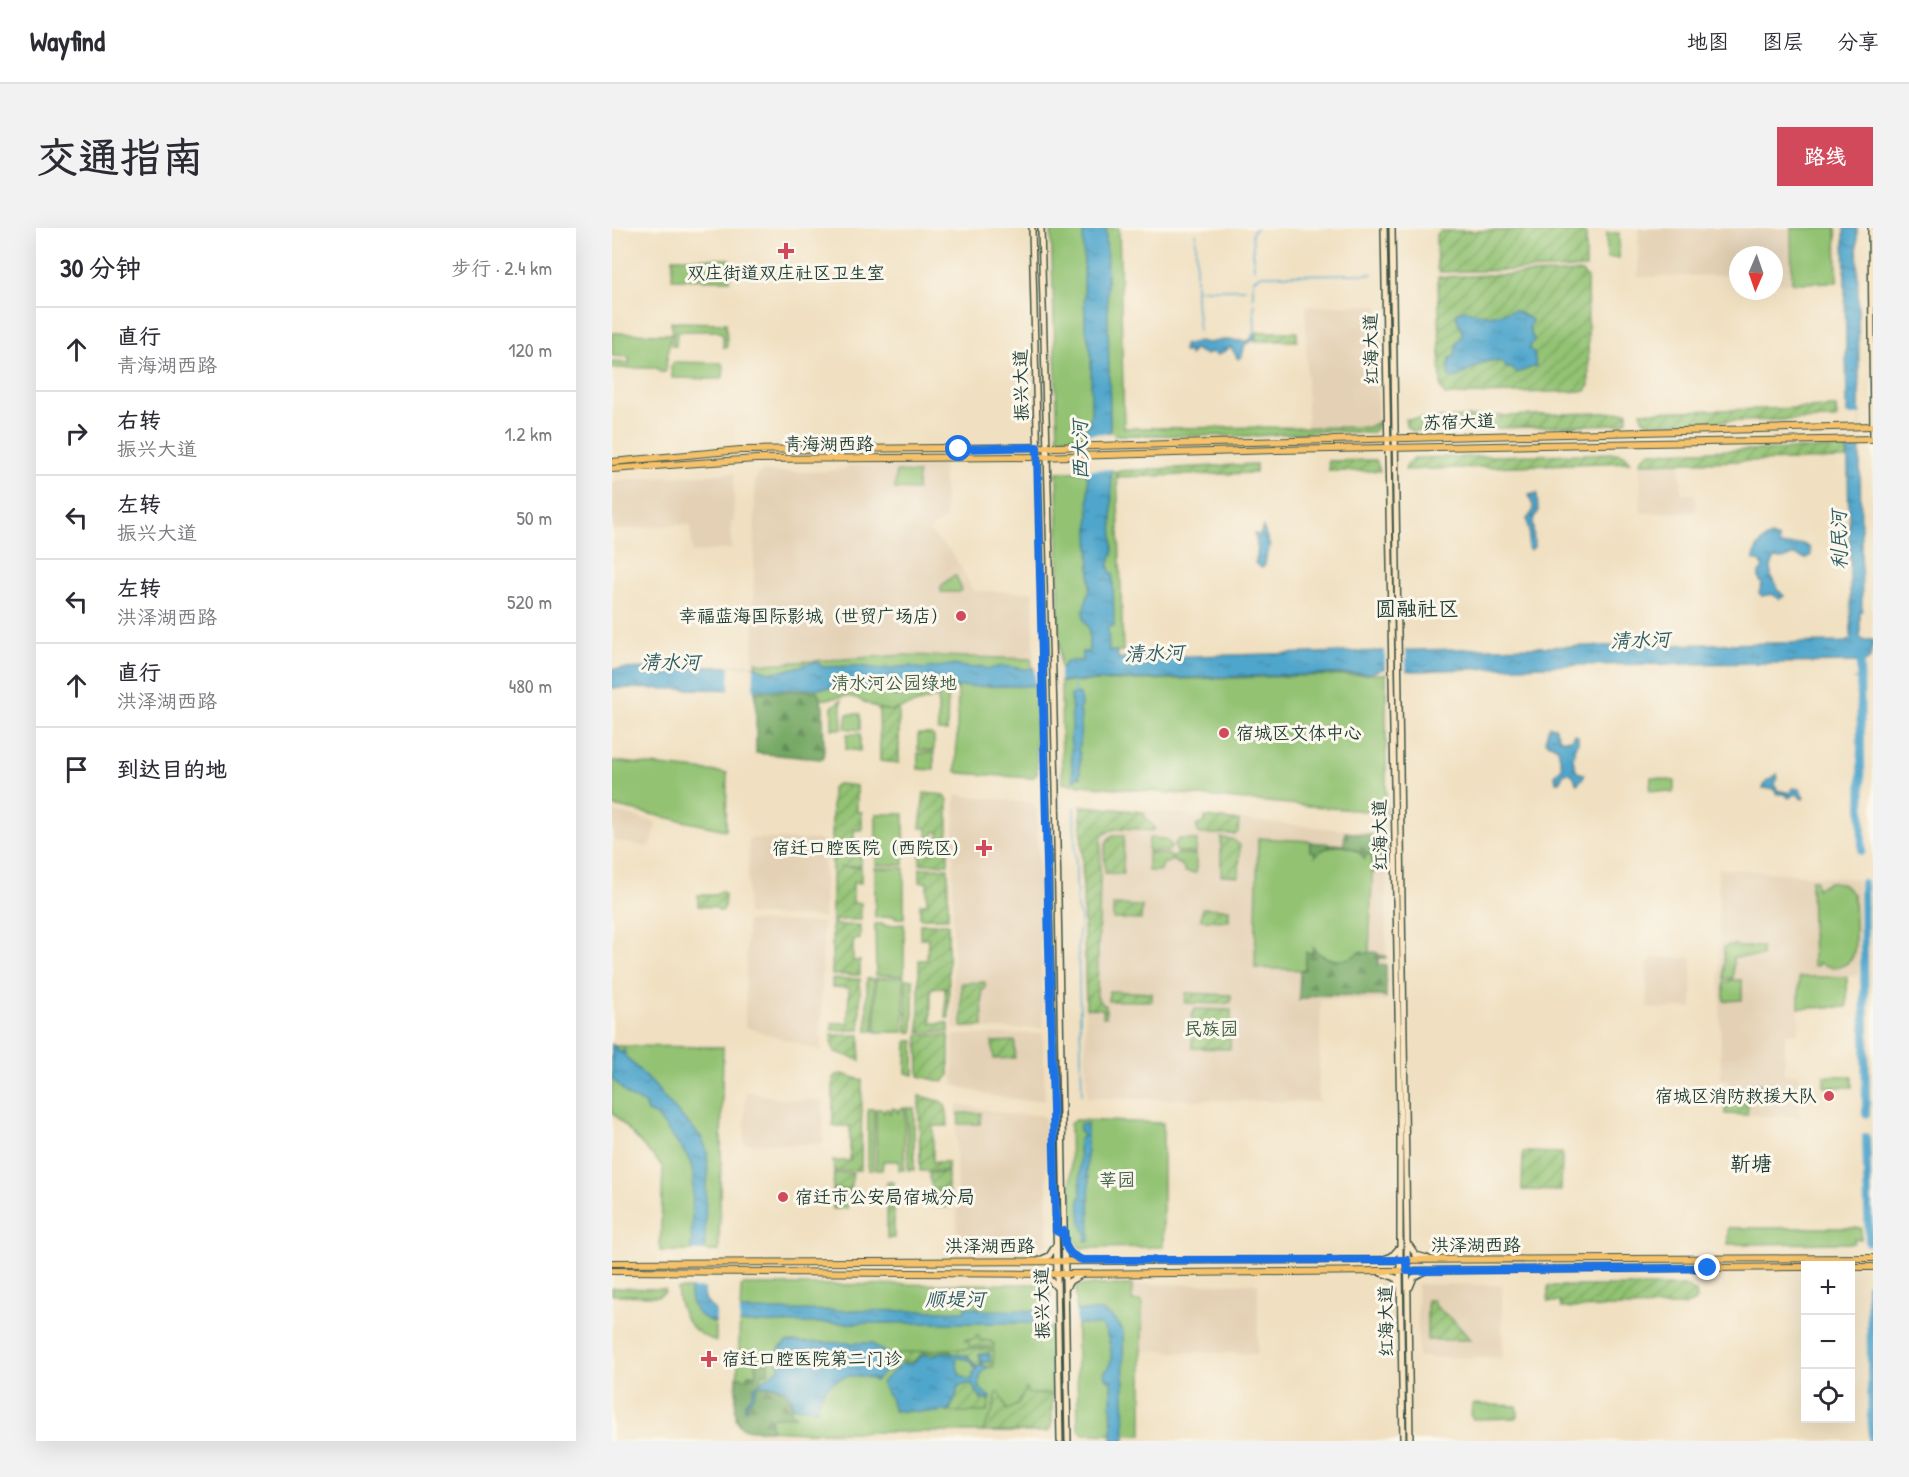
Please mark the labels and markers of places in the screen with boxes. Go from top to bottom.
marker: 双庄街道双庄社区卫生室 [777,242,795,260]
place label: 双庄街道双庄社区卫生室 [687,260,885,285]
place label: 幸福蓝海国际影城（世贸广场店） [679,603,949,628]
marker: 幸福蓝海国际影城（世贸广场店） [954,609,968,623]
place label: 宿城区文体中心 [1236,720,1362,745]
marker: 宿城区文体中心 [1217,726,1231,740]
place label: 宿迁口腔医院（西院区） [772,835,970,860]
marker: 宿迁口腔医院（西院区） [975,839,993,857]
place label: 宿城区消防救援大队 [1655,1083,1817,1108]
marker: 宿城区消防救援大队 [1822,1089,1836,1103]
place label: 宿迁市公安局宿城分局 [795,1184,975,1209]
marker: 宿迁市公安局宿城分局 [776,1190,790,1204]
place label: 宿迁口腔医院第二门诊 [722,1346,902,1371]
marker: 宿迁口腔医院第二门诊 [700,1350,718,1368]

